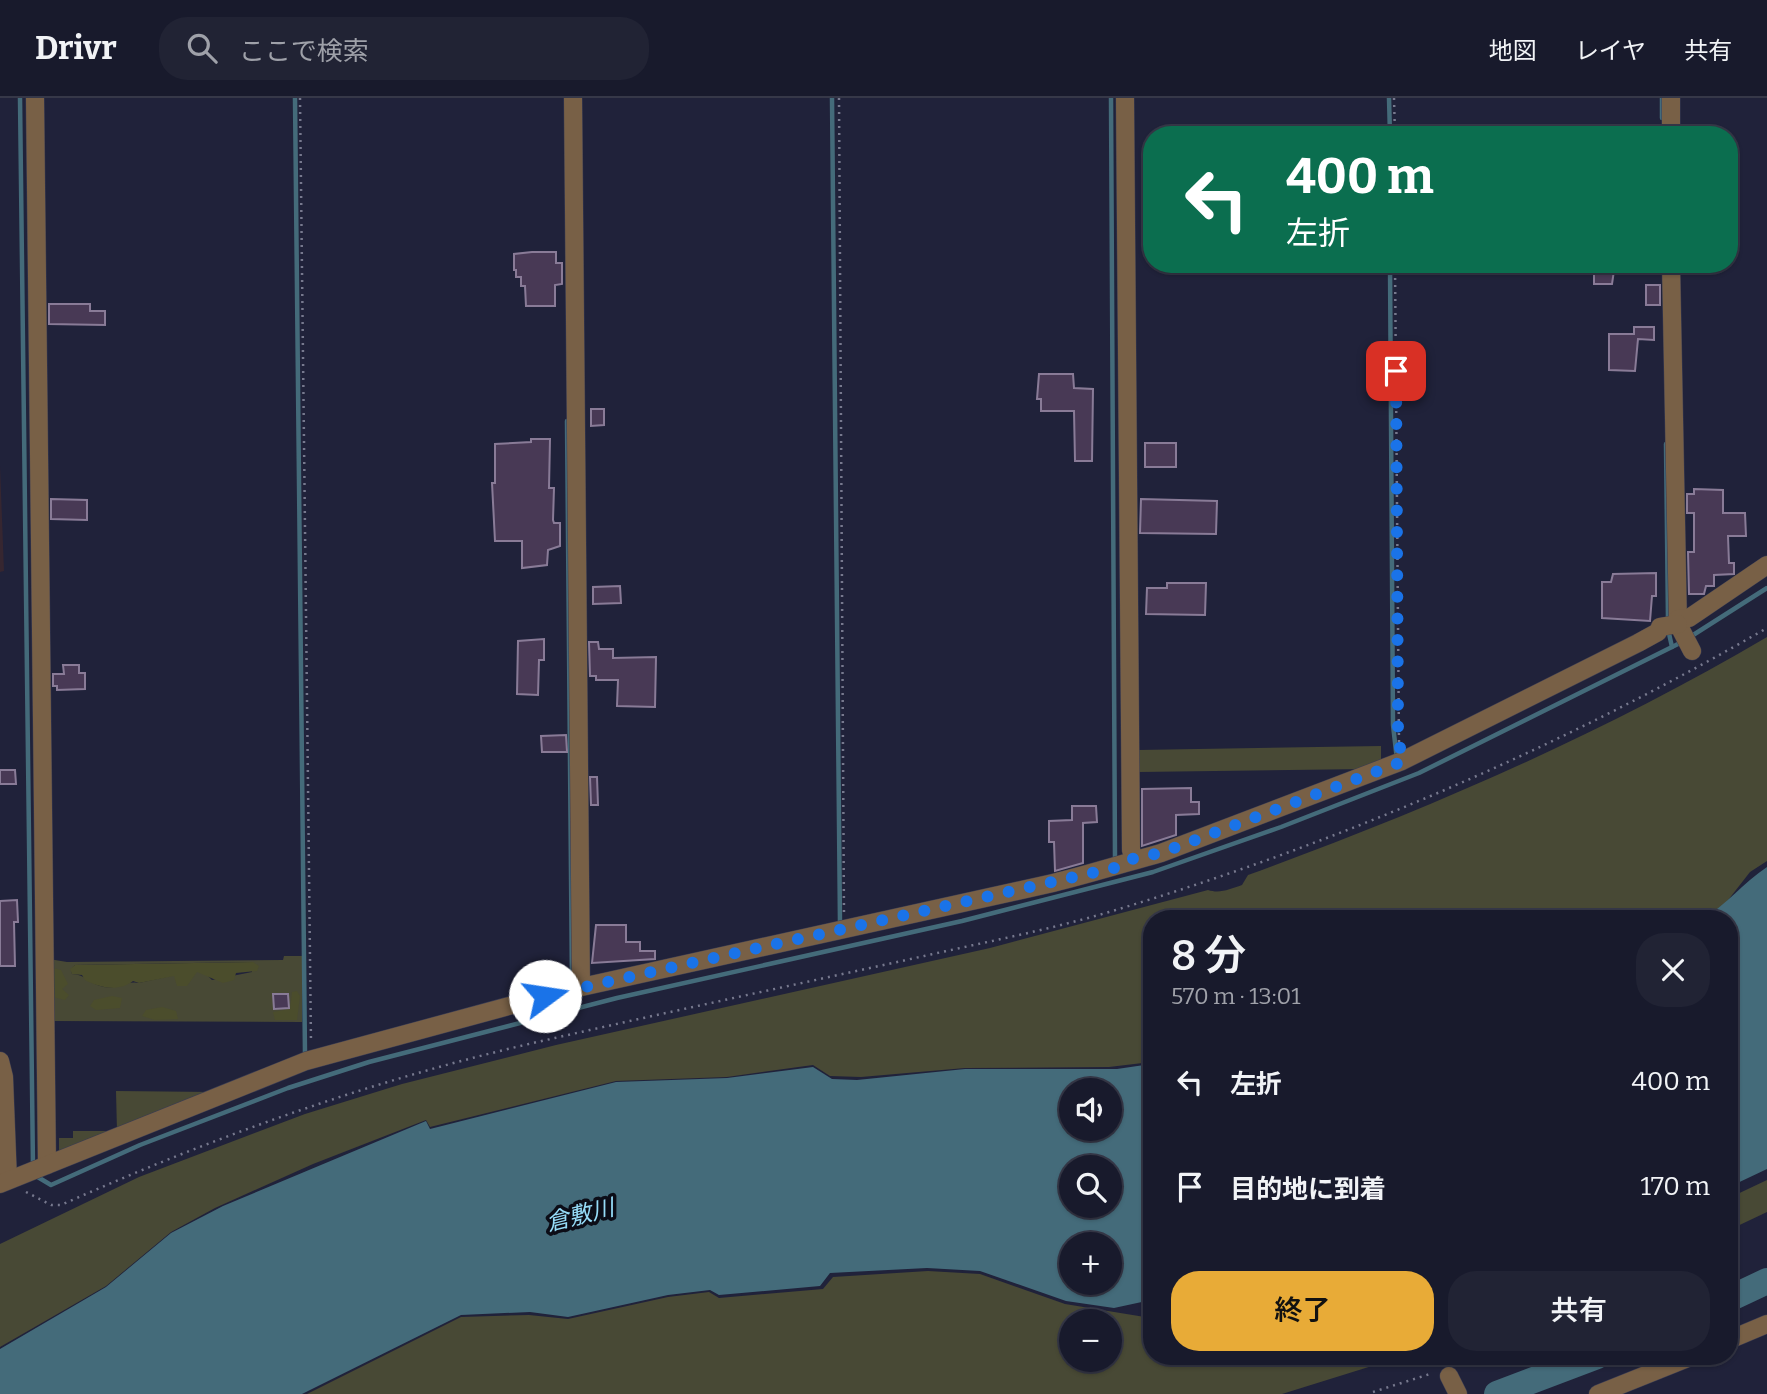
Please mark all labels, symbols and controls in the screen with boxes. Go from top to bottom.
search box [159,17,649,80]
text: Drivr [35,28,117,68]
icon: search [183,29,221,67]
text: ここで検索 [239,36,369,67]
text: 地図 [1489,37,1537,65]
text: レイヤ [1575,37,1646,65]
text: 共有 [1684,37,1732,65]
text: 400 m [1286,147,1434,206]
icon: left [1171,154,1262,245]
text: 左折 [1286,214,1350,252]
pin [1366,341,1426,401]
icon: arrive [1377,352,1415,390]
text: 8 分 [1171,931,1246,981]
button: close [1636,933,1710,1007]
position arrow [508,959,582,1033]
text: 570 m · 13:01 [1171,982,1301,1010]
icon: left [1171,1063,1209,1101]
text: 400 m [1631,1066,1710,1097]
text: 左折 [1230,1069,1282,1100]
map controls [1059,1078,1122,1372]
button: sound [1059,1078,1122,1141]
button: search [1059,1155,1122,1218]
icon: arrive [1171,1168,1209,1206]
text: 170 m [1640,1171,1710,1202]
text: 目的地に到着 [1230,1174,1386,1205]
water label: 倉敷川 [543,1192,620,1237]
button: + [1059,1232,1122,1295]
button: 終了 [1171,1271,1434,1351]
button: 共有 [1448,1271,1710,1351]
button: − [1059,1309,1122,1372]

